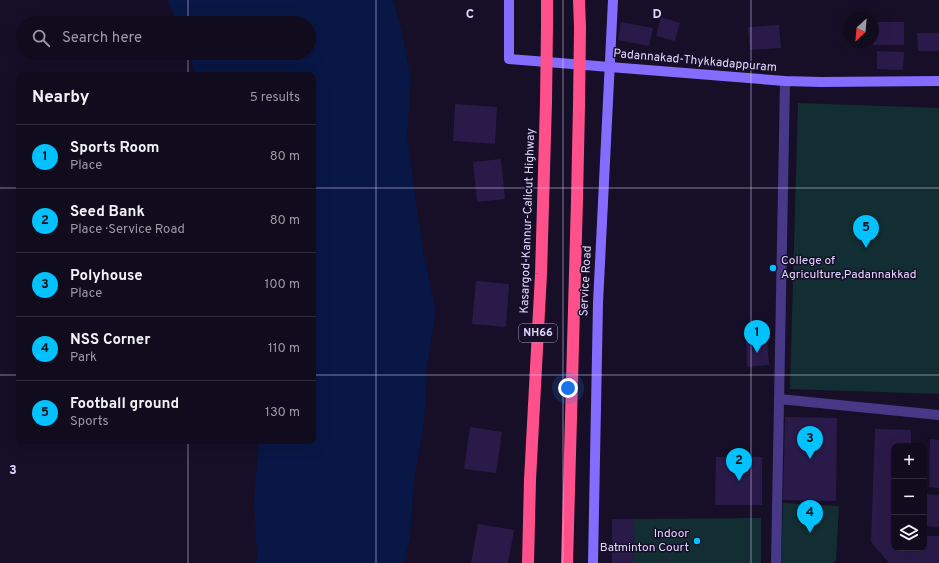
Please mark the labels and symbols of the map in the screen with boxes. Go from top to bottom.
text: C [466,7,474,23]
text: D [652,7,662,23]
north arrow [843,12,879,48]
street label: Padannakad-Thykkadappuram [613,46,777,76]
street label: Kasargod-Kannur-Calicut Highway [517,128,539,314]
pin: 5 [853,215,879,248]
street label: Service Road [576,245,596,317]
place label: College of Agriculture,Padannakkad [781,253,917,283]
marker: College of Agriculture,Padannakkad [768,263,778,273]
pin: 1 [744,320,770,353]
road number: NH66 [519,324,557,342]
your location [558,378,578,398]
pin: 3 [797,426,823,459]
pin: 2 [726,448,752,481]
text: 3 [9,463,17,479]
pin: 4 [797,500,823,533]
place label: Indoor Batminton Court [600,526,689,556]
marker: Indoor Batminton Court [692,536,702,546]

